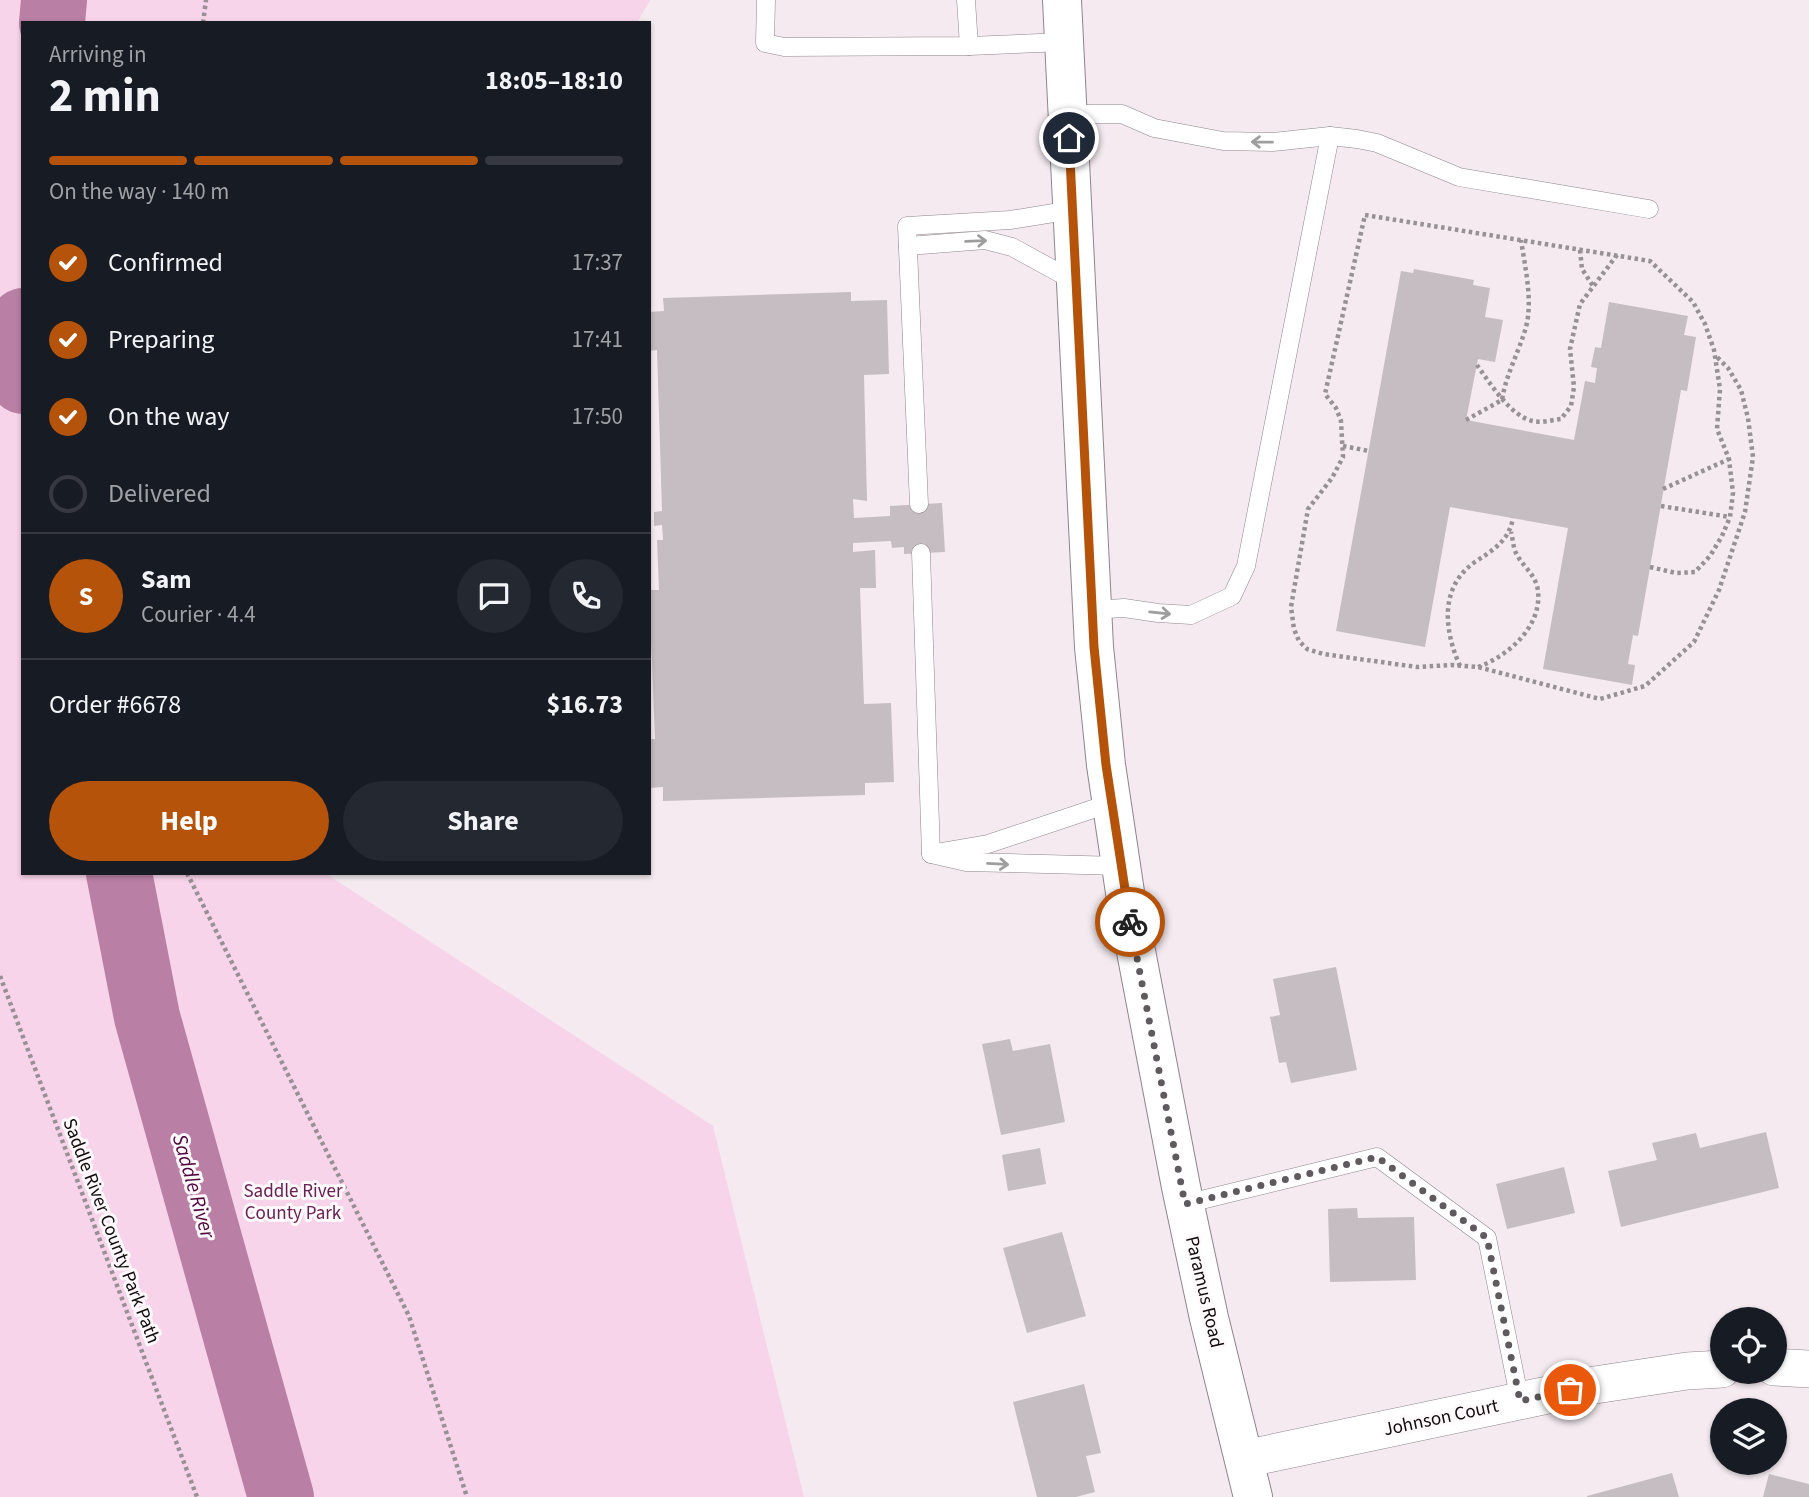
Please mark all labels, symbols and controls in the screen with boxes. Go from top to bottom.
text: Arriving in [49,38,147,71]
text: 18:05–18:10 [485,62,623,99]
text: 2 min [49,64,161,129]
pin [1039,108,1099,168]
icon: home [1050,119,1088,157]
one-way arrow [1251,135,1274,149]
text: On the way · 140 m [49,175,229,208]
one-way arrow [964,234,987,247]
icon: check [49,244,87,282]
text: Confirmed [108,244,223,281]
text: 17:37 [572,246,623,279]
icon: check [49,321,87,359]
text: Preparing [108,321,214,358]
text: 17:41 [572,323,623,356]
icon: check [49,398,87,436]
text: On the way [108,398,229,435]
text: 17:50 [572,400,623,433]
text: Delivered [108,475,211,512]
button: chat [457,559,531,633]
button: phone [549,559,623,633]
text: Sam [141,561,191,598]
text: S [79,578,93,615]
text: Courier · 4.4 [141,598,256,631]
one-way arrow [1148,607,1171,620]
text: Order #6678 [49,686,181,723]
text: $16.73 [547,686,623,723]
button: Help [49,781,329,861]
button: Share [343,781,623,861]
one-way arrow [987,857,1010,870]
courier [1095,887,1165,957]
icon: bike [1111,903,1149,941]
street label: Saddle River County Park Path [56,1114,166,1348]
water label: Saddle River [165,1130,223,1242]
park label: Saddle River County Park [243,1178,343,1227]
street label: Paramus Road [1178,1233,1230,1351]
map controls [1710,1307,1787,1475]
button: locate [1710,1307,1787,1384]
pin [1540,1360,1600,1420]
icon: bag [1551,1371,1589,1409]
street label: Johnson Court [1381,1393,1502,1443]
button: layers [1710,1398,1787,1475]

